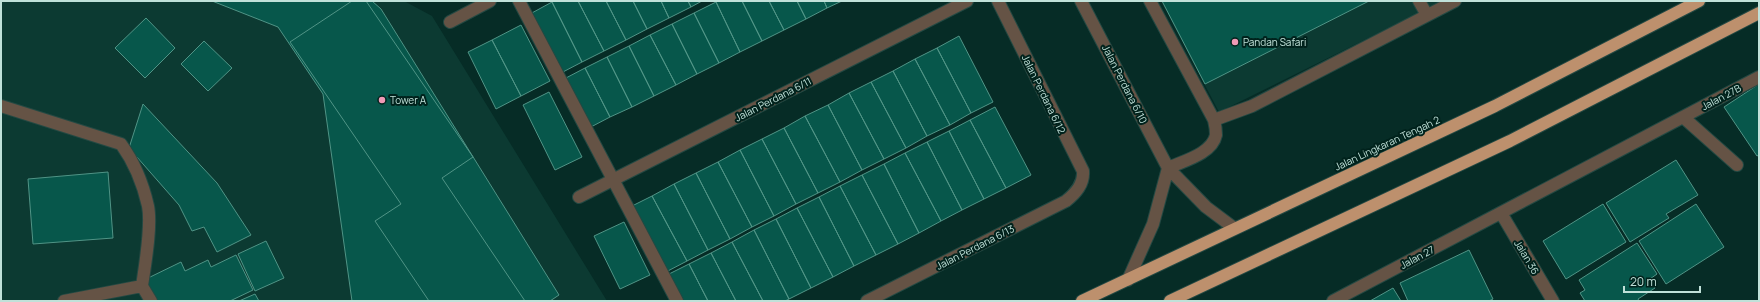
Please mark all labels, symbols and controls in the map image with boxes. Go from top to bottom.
place label: Pandan Safari [1243,35,1306,49]
marker: Pandan Safari [1230,37,1240,47]
street label: Jalan Perdana 6/10 [1099,42,1151,126]
street label: Jalan Perdana 6/12 [1019,52,1069,136]
street label: Jalan Perdana 6/11 [732,74,814,124]
street label: Jalan 27B [1699,81,1743,113]
place label: Tower A [390,93,427,107]
marker: Tower A [377,95,387,105]
street label: Jalan Lingkaran Tengah 2 [1332,112,1442,174]
street label: Jalan Perdana 6/13 [934,221,1016,273]
street label: Jalan 36 [1511,237,1543,277]
street label: Jalan 27 [1397,242,1437,272]
scale bar [1624,268,1700,294]
text: 20 m [1630,273,1657,290]

